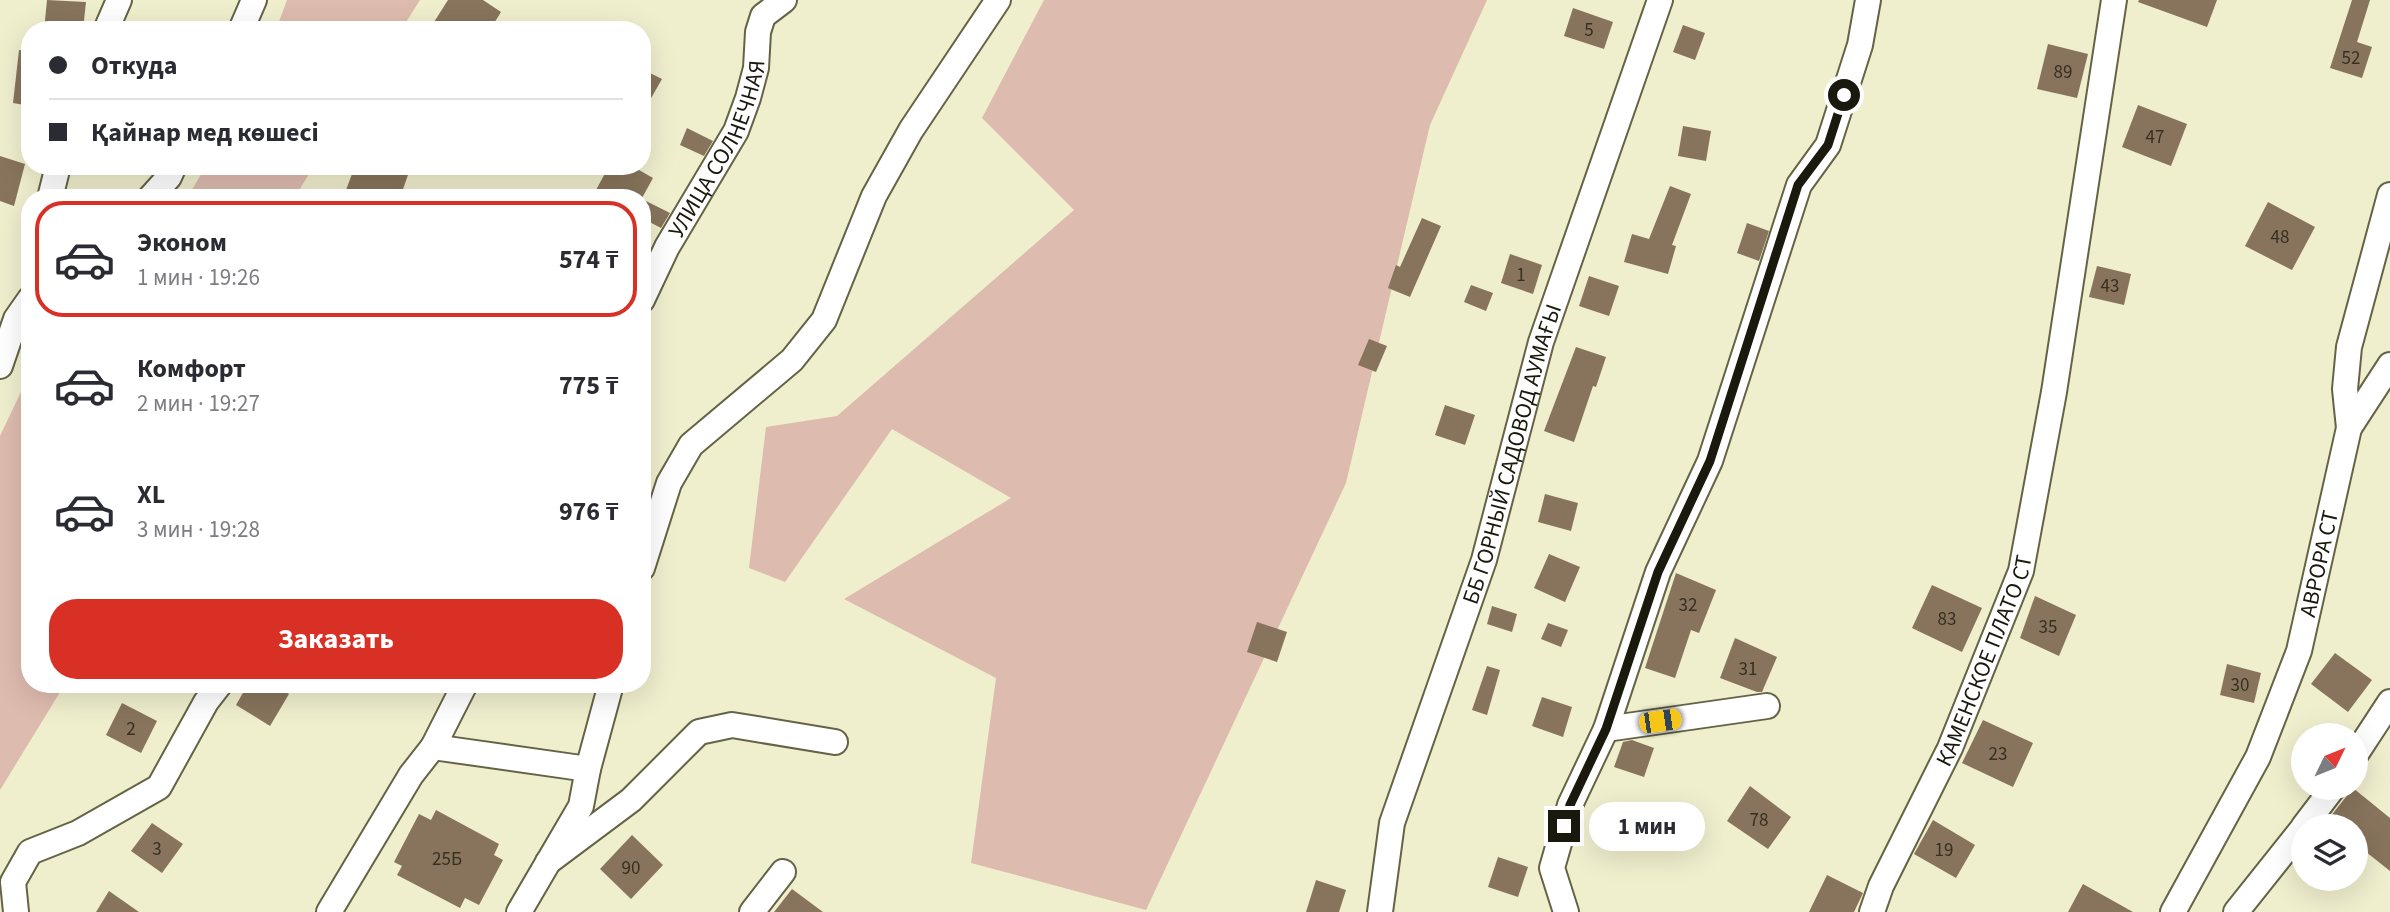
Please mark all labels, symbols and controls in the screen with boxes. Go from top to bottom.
house number: 5 [1584,17,1594,44]
house number: 52 [2342,45,2360,72]
text: Откуда [91,47,178,84]
street label: УЛИЦА СОЛНЕЧНАЯ [660,59,773,244]
house number: 89 [2054,59,2072,86]
route start [1828,79,1860,111]
text: Қайнар мед көшесі [91,114,319,151]
house number: 47 [2146,124,2164,151]
text: Эконом [137,224,227,261]
house number: 48 [2271,224,2289,251]
icon: car [53,228,116,291]
text: 574 ₸ [559,241,619,278]
text: 1 мин · 19:26 [137,261,260,294]
house number: 1 [1516,262,1526,289]
house number: 43 [2101,273,2119,300]
street label: ББ ГОРНЫЙ САДОВОД АУМАҒЫ [1454,299,1570,609]
text: Комфорт [137,350,246,387]
icon: car [53,354,116,417]
text: 775 ₸ [559,367,619,404]
text: 2 мин · 19:27 [137,387,260,420]
text: XL [137,476,165,513]
icon: car [53,480,116,543]
text: 976 ₸ [559,493,619,530]
street label: АВРОРА СТ [2291,507,2347,620]
text: 3 мин · 19:28 [137,513,260,546]
street label: КАМЕНСКОЕ ПЛАТО СТ [1927,552,2041,772]
house number: 32 [1679,592,1697,619]
button: Заказать [49,599,623,679]
house number: 83 [1938,606,1956,633]
house number: 35 [2039,614,2057,641]
house number: 31 [1739,656,1757,683]
house number: 30 [2231,672,2249,699]
car [1638,708,1683,734]
house number: 2 [126,716,136,743]
north arrow [2291,723,2368,800]
map controls [2291,723,2368,891]
house number: 23 [1989,741,2007,768]
callout: 1 мин [1588,802,1704,850]
house number: 78 [1750,807,1768,834]
route end [1548,810,1580,842]
text: 1 мин [1618,810,1676,843]
button: layers [2291,814,2368,891]
house number: 3 [152,836,162,863]
house number: 19 [1935,837,1953,864]
house number: 25Б [432,846,462,873]
house number: 90 [622,855,640,882]

